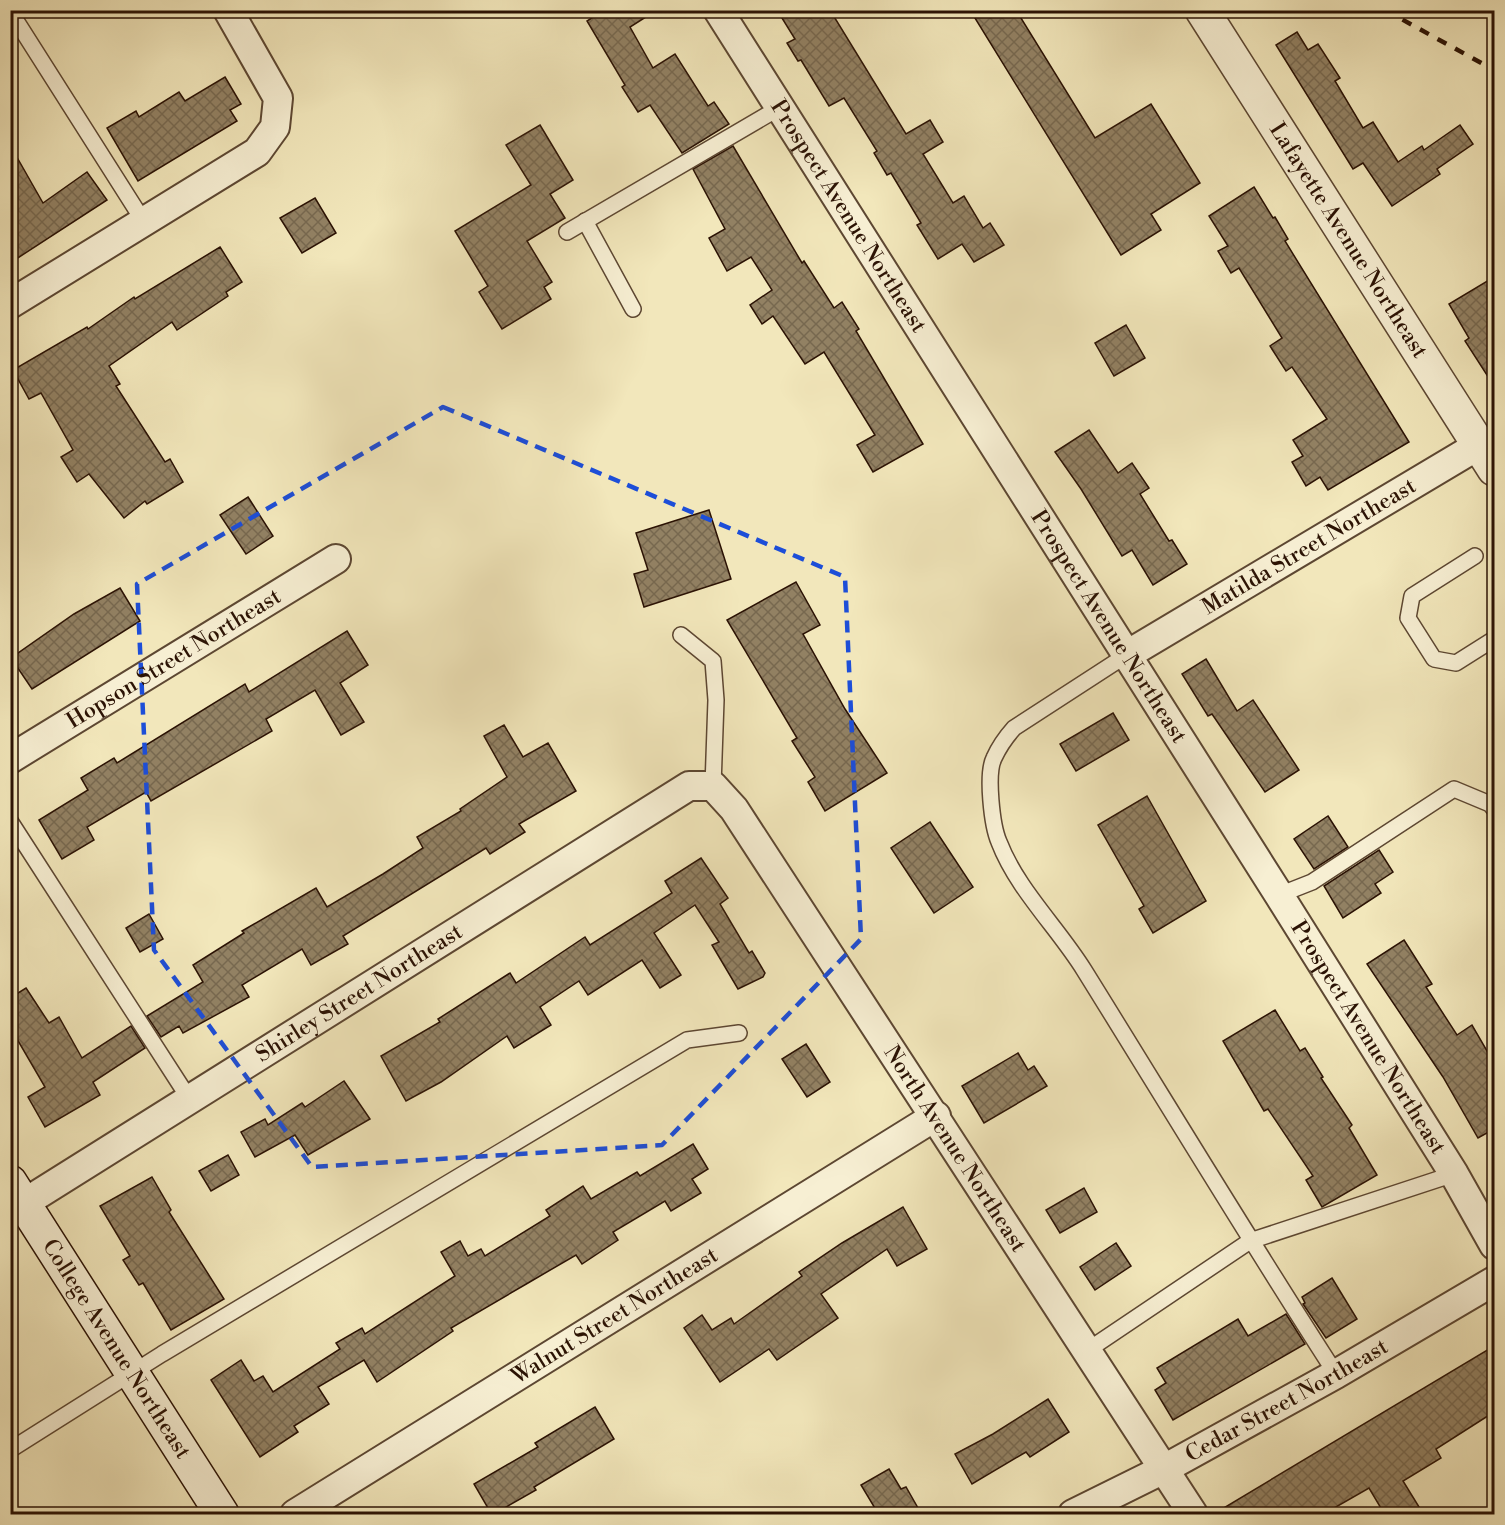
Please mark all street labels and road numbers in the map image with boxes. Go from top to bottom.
street label: Prospect Avenue Northeast [765,95,933,338]
street label: Lafayette Avenue Northeast [1264,117,1434,363]
street label: Matilda Street Northeast [1197,472,1421,621]
street label: Prospect Avenue Northeast [1025,505,1193,748]
street label: Hopson Street Northeast [62,583,286,735]
street label: Prospect Avenue Northeast [1285,916,1452,1159]
street label: Shirley Street Northeast [251,918,468,1068]
street label: North Avenue Northeast [878,1040,1032,1257]
street label: College Avenue Northeast [36,1234,197,1464]
street label: Walnut Street Northeast [505,1241,723,1390]
street label: Cedar Street Northeast [1181,1333,1393,1468]

